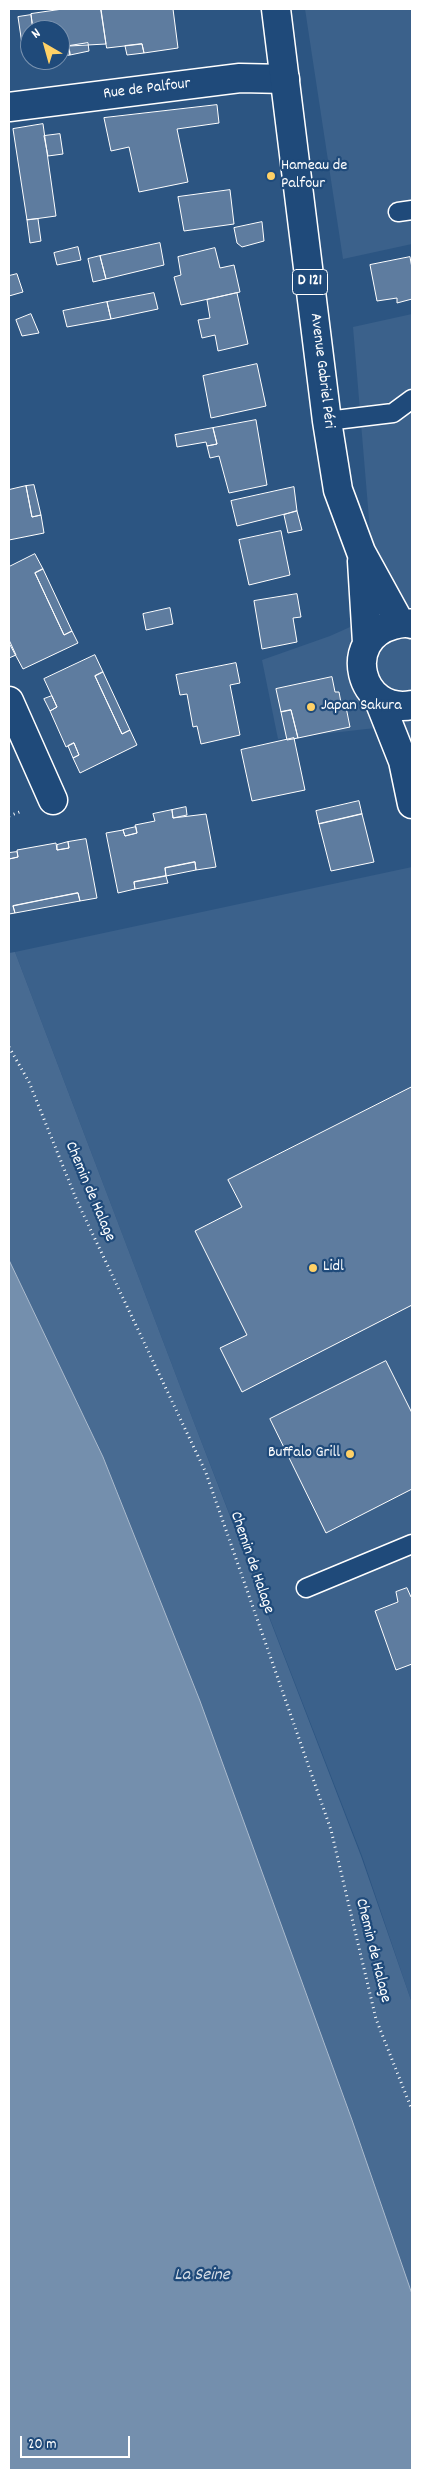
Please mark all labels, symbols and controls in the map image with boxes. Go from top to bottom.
north arrow [20,20,70,70]
text: N [27,24,45,44]
street label: Rue de Palfour [102,75,192,105]
place label: Hameau de Palfour [281,157,347,195]
marker: Hameau de Palfour [265,170,277,182]
road number: D 121 [292,270,328,294]
street label: Avenue Gabriel Péri [304,312,338,430]
place label: Japan Sakura [321,697,402,717]
marker: Japan Sakura [305,701,317,713]
street label: Chemin de Halage [59,1139,119,1245]
place label: Lidl [323,1258,344,1278]
marker: Lidl [307,1262,319,1274]
place label: Buffalo Grill [268,1444,340,1464]
marker: Buffalo Grill [344,1448,356,1460]
street label: Chemin de Halage [225,1510,277,1616]
street label: Chemin de Halage [350,1897,394,2005]
water label: La Seine [174,2266,230,2288]
scale bar [22,2426,132,2458]
text: 20 m [28,2434,56,2456]

